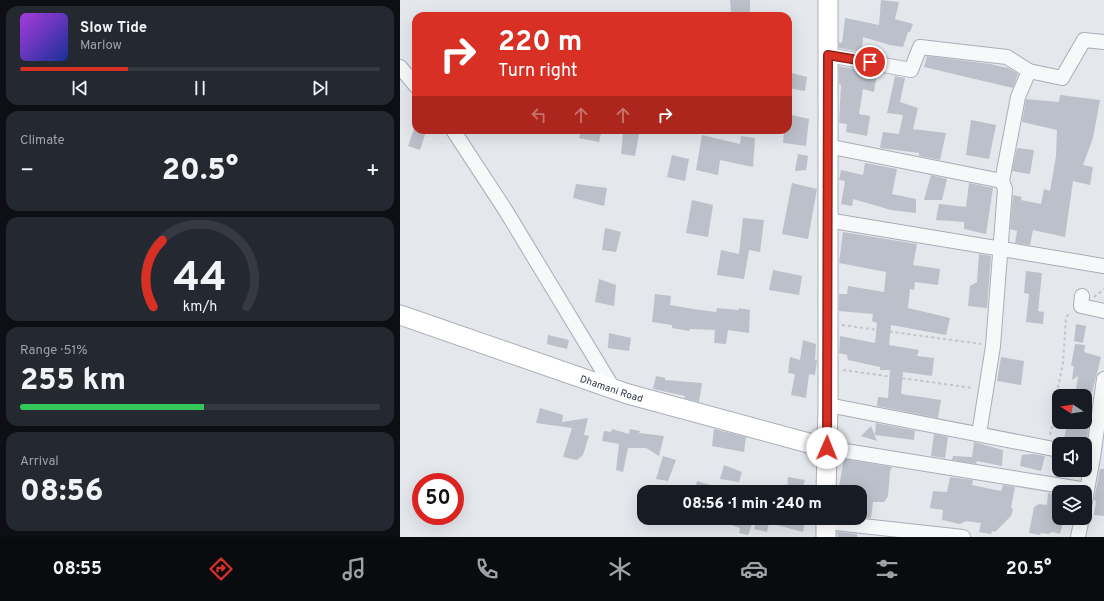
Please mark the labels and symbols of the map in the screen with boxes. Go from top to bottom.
pin [853,45,887,79]
street label: Dhamani Road [578,373,644,406]
north arrow [1052,389,1092,429]
position arrow [806,427,848,469]
speed limit sign: 50 [412,473,464,525]

